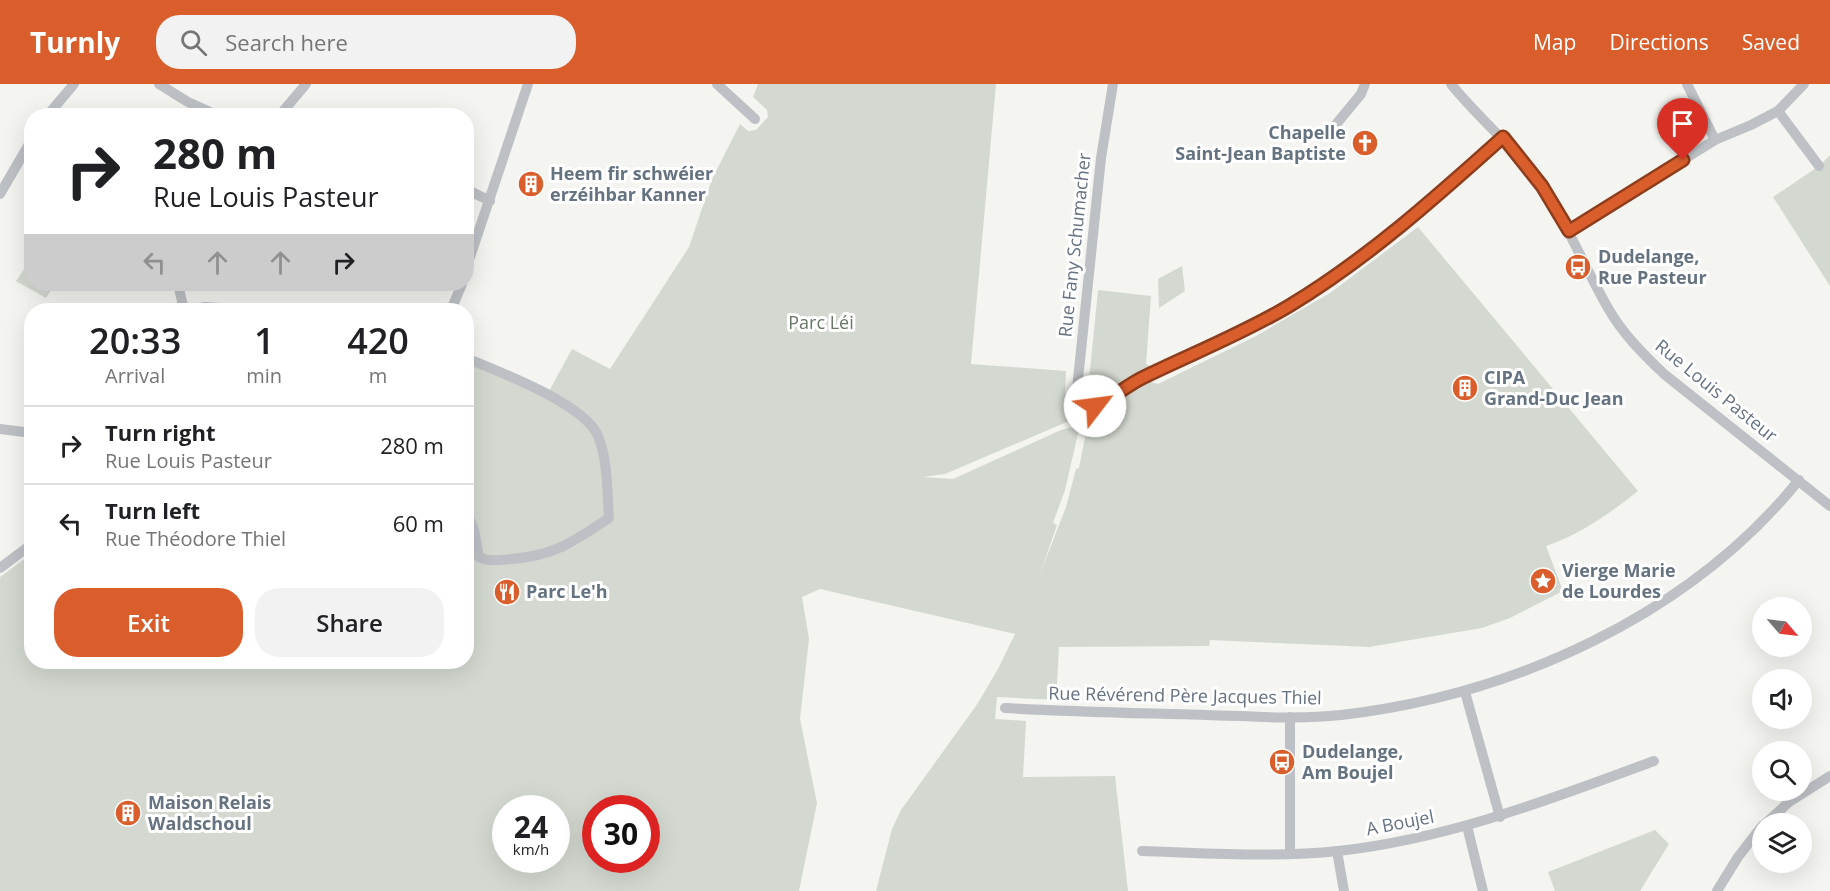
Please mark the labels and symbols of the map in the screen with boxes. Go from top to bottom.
pin [1657,98,1708,160]
place label: Chapelle Saint-Jean Baptiste [1175,120,1346,165]
church icon: Chapelle Saint-Jean Baptiste [1350,128,1380,158]
street label: Rue Fany Schumacher [1052,151,1096,338]
place label: Heem fir schwéier erzéihbar Kanner [550,161,713,206]
building icon: Heem fir schwéier erzéihbar Kanner [516,169,546,199]
place label: Dudelange, Rue Pasteur [1598,244,1707,289]
bus stop icon: Dudelange, Rue Pasteur [1563,252,1593,282]
park label: Parc Léi [788,310,854,334]
street label: Rue Louis Pasteur [1651,334,1783,447]
place label: CIPA Grand-Duc Jean [1484,365,1623,410]
building icon: CIPA Grand-Duc Jean [1450,373,1480,403]
position arrow [1063,374,1127,438]
place label: Vierge Marie de Lourdes [1562,558,1676,603]
place icon: Vierge Marie de Lourdes [1528,566,1558,596]
restaurant icon: Parc Le'h [492,577,522,607]
place label: Parc Le'h [526,579,608,603]
north arrow [1752,597,1812,657]
street label: Rue Révérend Père Jacques Thiel [1048,681,1322,709]
place label: Dudelange, Am Boujel [1302,739,1403,784]
bus stop icon: Dudelange, Am Boujel [1267,747,1297,777]
place label: Maison Relais Waldschoul [148,790,271,835]
speed limit sign: 30 [582,795,660,873]
building icon: Maison Relais Waldschoul [113,798,143,828]
street label: A Boujel [1364,804,1436,840]

